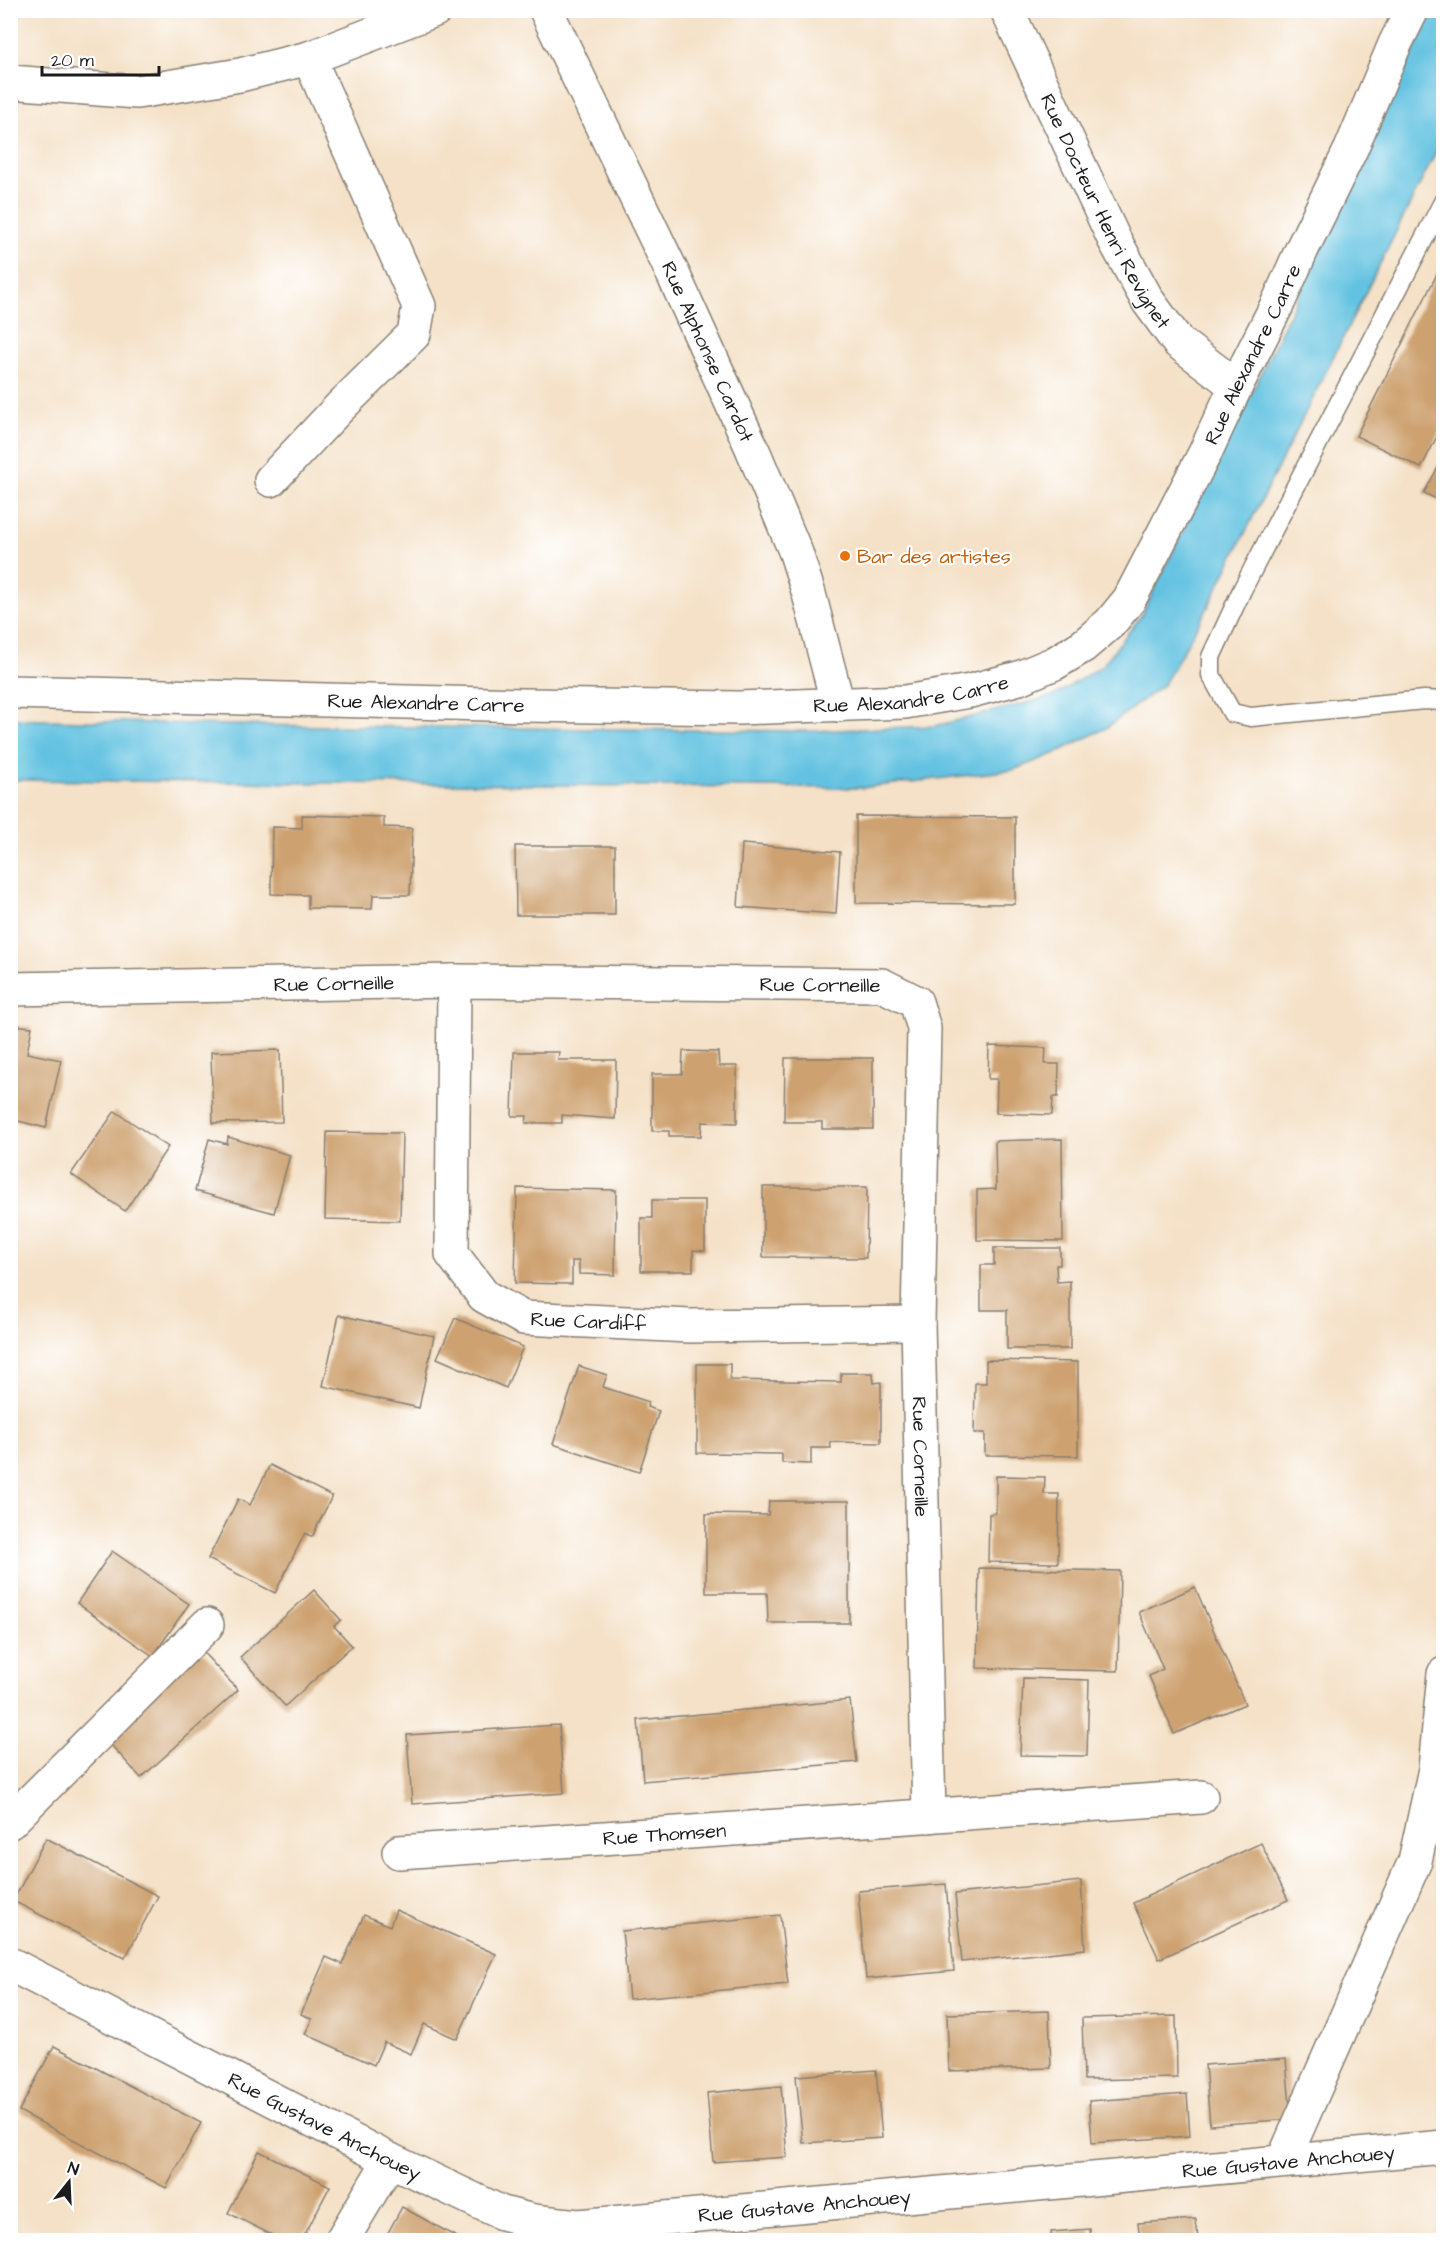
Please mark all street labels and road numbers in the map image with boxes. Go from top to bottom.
street label: Rue Docteur Henri Revignet [1033,89,1177,335]
street label: Rue Alphonse Cardot [654,257,760,447]
street label: Rue Alexandre Carre [1198,260,1309,449]
street label: Rue Alexandre Carre [813,668,1012,720]
street label: Rue Alexandre Carre [327,687,525,720]
street label: Rue Corneille [273,969,395,999]
street label: Rue Corneille [759,971,881,1000]
street label: Rue Cardiff [530,1305,647,1339]
street label: Rue Corneille [905,1396,935,1517]
street label: Rue Thomsen [602,1817,727,1853]
street label: Rue Gustave Anchouey [223,2066,426,2189]
street label: Rue Gustave Anchouey [1181,2139,1396,2186]
street label: Rue Gustave Anchouey [697,2183,912,2230]

